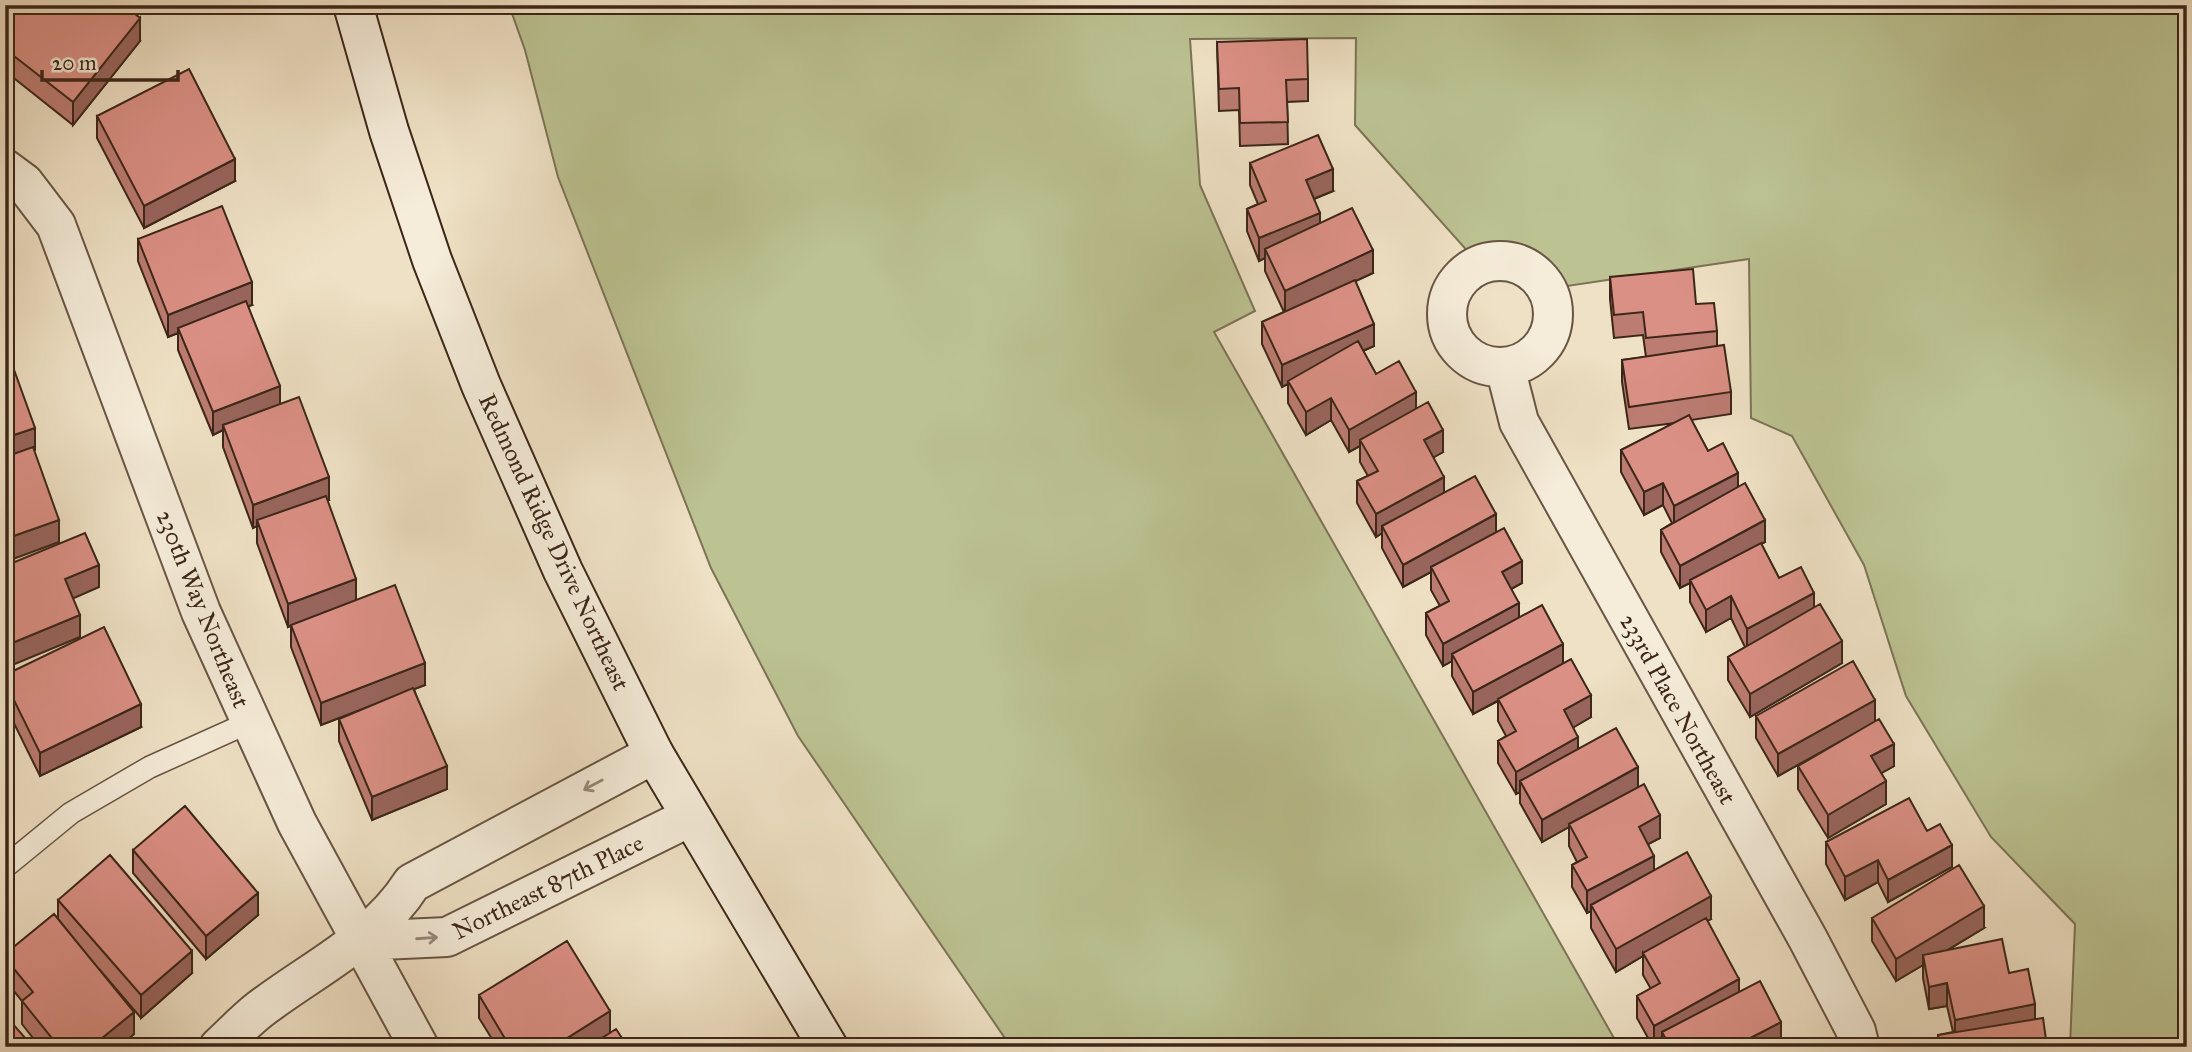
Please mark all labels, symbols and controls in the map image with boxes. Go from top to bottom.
scale bar [42,38,178,82]
text: 20 m [52,50,97,76]
street label: Redmond Ridge Drive Northeast [472,389,636,696]
street label: 230th Way Northeast [150,506,257,713]
street label: 233rd Place Northeast [1613,609,1743,810]
one-way arrow [584,779,604,793]
street label: Northeast 87th Place [448,828,648,946]
one-way arrow [416,932,439,945]

